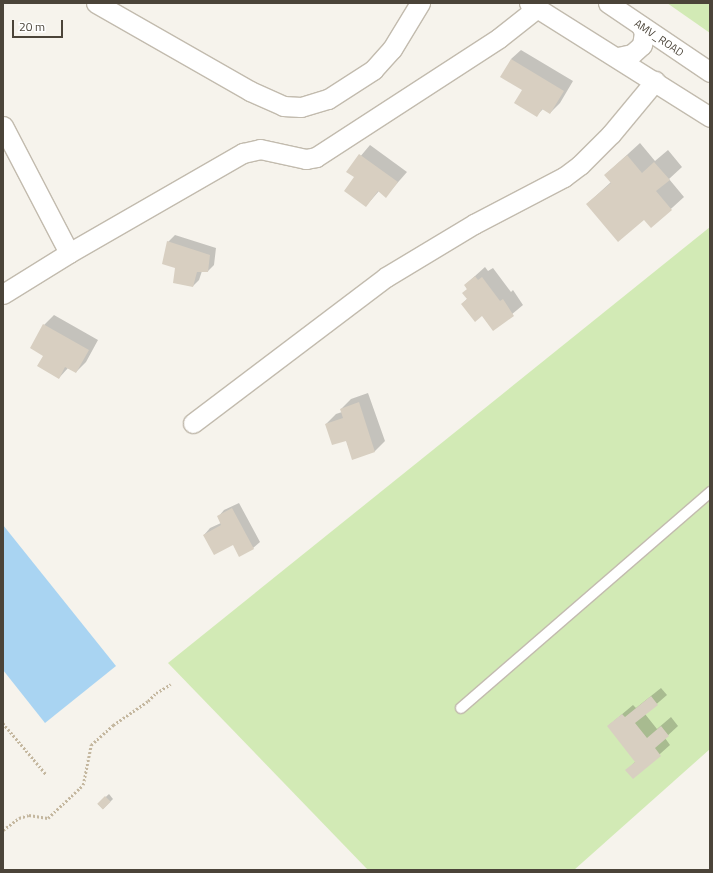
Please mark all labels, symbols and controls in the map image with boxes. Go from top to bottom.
scale bar [14,12,65,38]
text: 20 m [19,17,45,36]
street label: AMV_ROAD [632,17,686,59]

